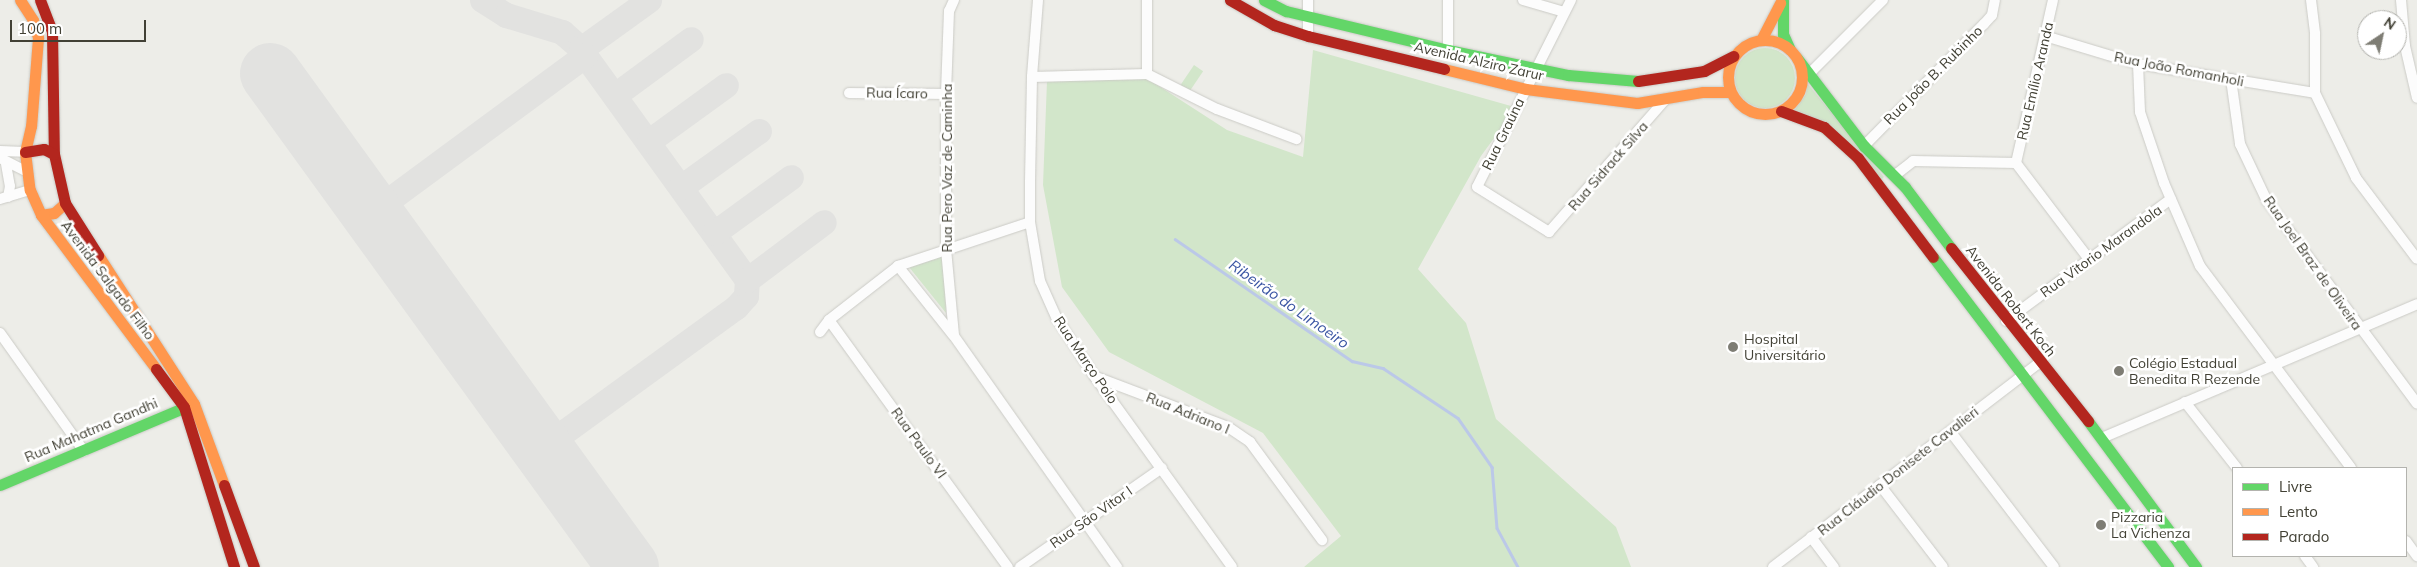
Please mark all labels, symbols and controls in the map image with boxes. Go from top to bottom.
scale bar [12,10,149,42]
north arrow [2357,10,2407,60]
text: N [2380,13,2399,34]
text: 100 m [18,19,62,38]
street label: Rua Emílio Aranda [2013,20,2057,142]
street label: Rua João B. Rubinho [1880,22,1986,128]
street label: Avenida Alziro Zarur [1413,38,1545,84]
street label: Rua João Romanholi [2113,48,2245,90]
street label: Rua Pero Vaz de Caminha [939,83,955,253]
street label: Rua Ícaro [866,84,928,102]
street label: Rua Graúna [1478,95,1528,173]
street label: Rua Sidrack Silva [1565,118,1651,214]
street label: Rua Joel Braz de Oliveira [2260,193,2366,333]
street label: Rua Vitorio Marandola [2037,201,2165,301]
street label: Avenida Salgado Filho [58,217,158,343]
street label: Avenida Robert Koch [1962,242,2060,360]
water label: Ribeirão do Limoeiro [1226,256,1352,352]
street label: Rua Março Polo [1051,313,1121,407]
place label: Hospital Universitário [1744,331,1826,364]
marker: Hospital Universitário [1726,340,1740,354]
place label: Colégio Estadual Benedita R Rezende [2129,355,2260,388]
marker: Colégio Estadual Benedita R Rezende [2113,365,2125,377]
street label: Rua Adriano I [1144,389,1232,437]
street label: Rua Mahatma Gandhi [22,394,160,466]
street label: Rua Cláudio Donisete Cavalieri [1814,403,1982,539]
street label: Rua Paulo VI [888,404,950,482]
legend [2232,467,2407,557]
text: Livre [2279,477,2312,496]
street label: Rua São Vitor I [1047,482,1135,552]
text: Lento [2279,502,2318,521]
place label: Pizzaria La Vichenza [2111,509,2190,542]
marker: Pizzaria La Vichenza [2095,519,2107,531]
text: Parado [2279,527,2329,546]

